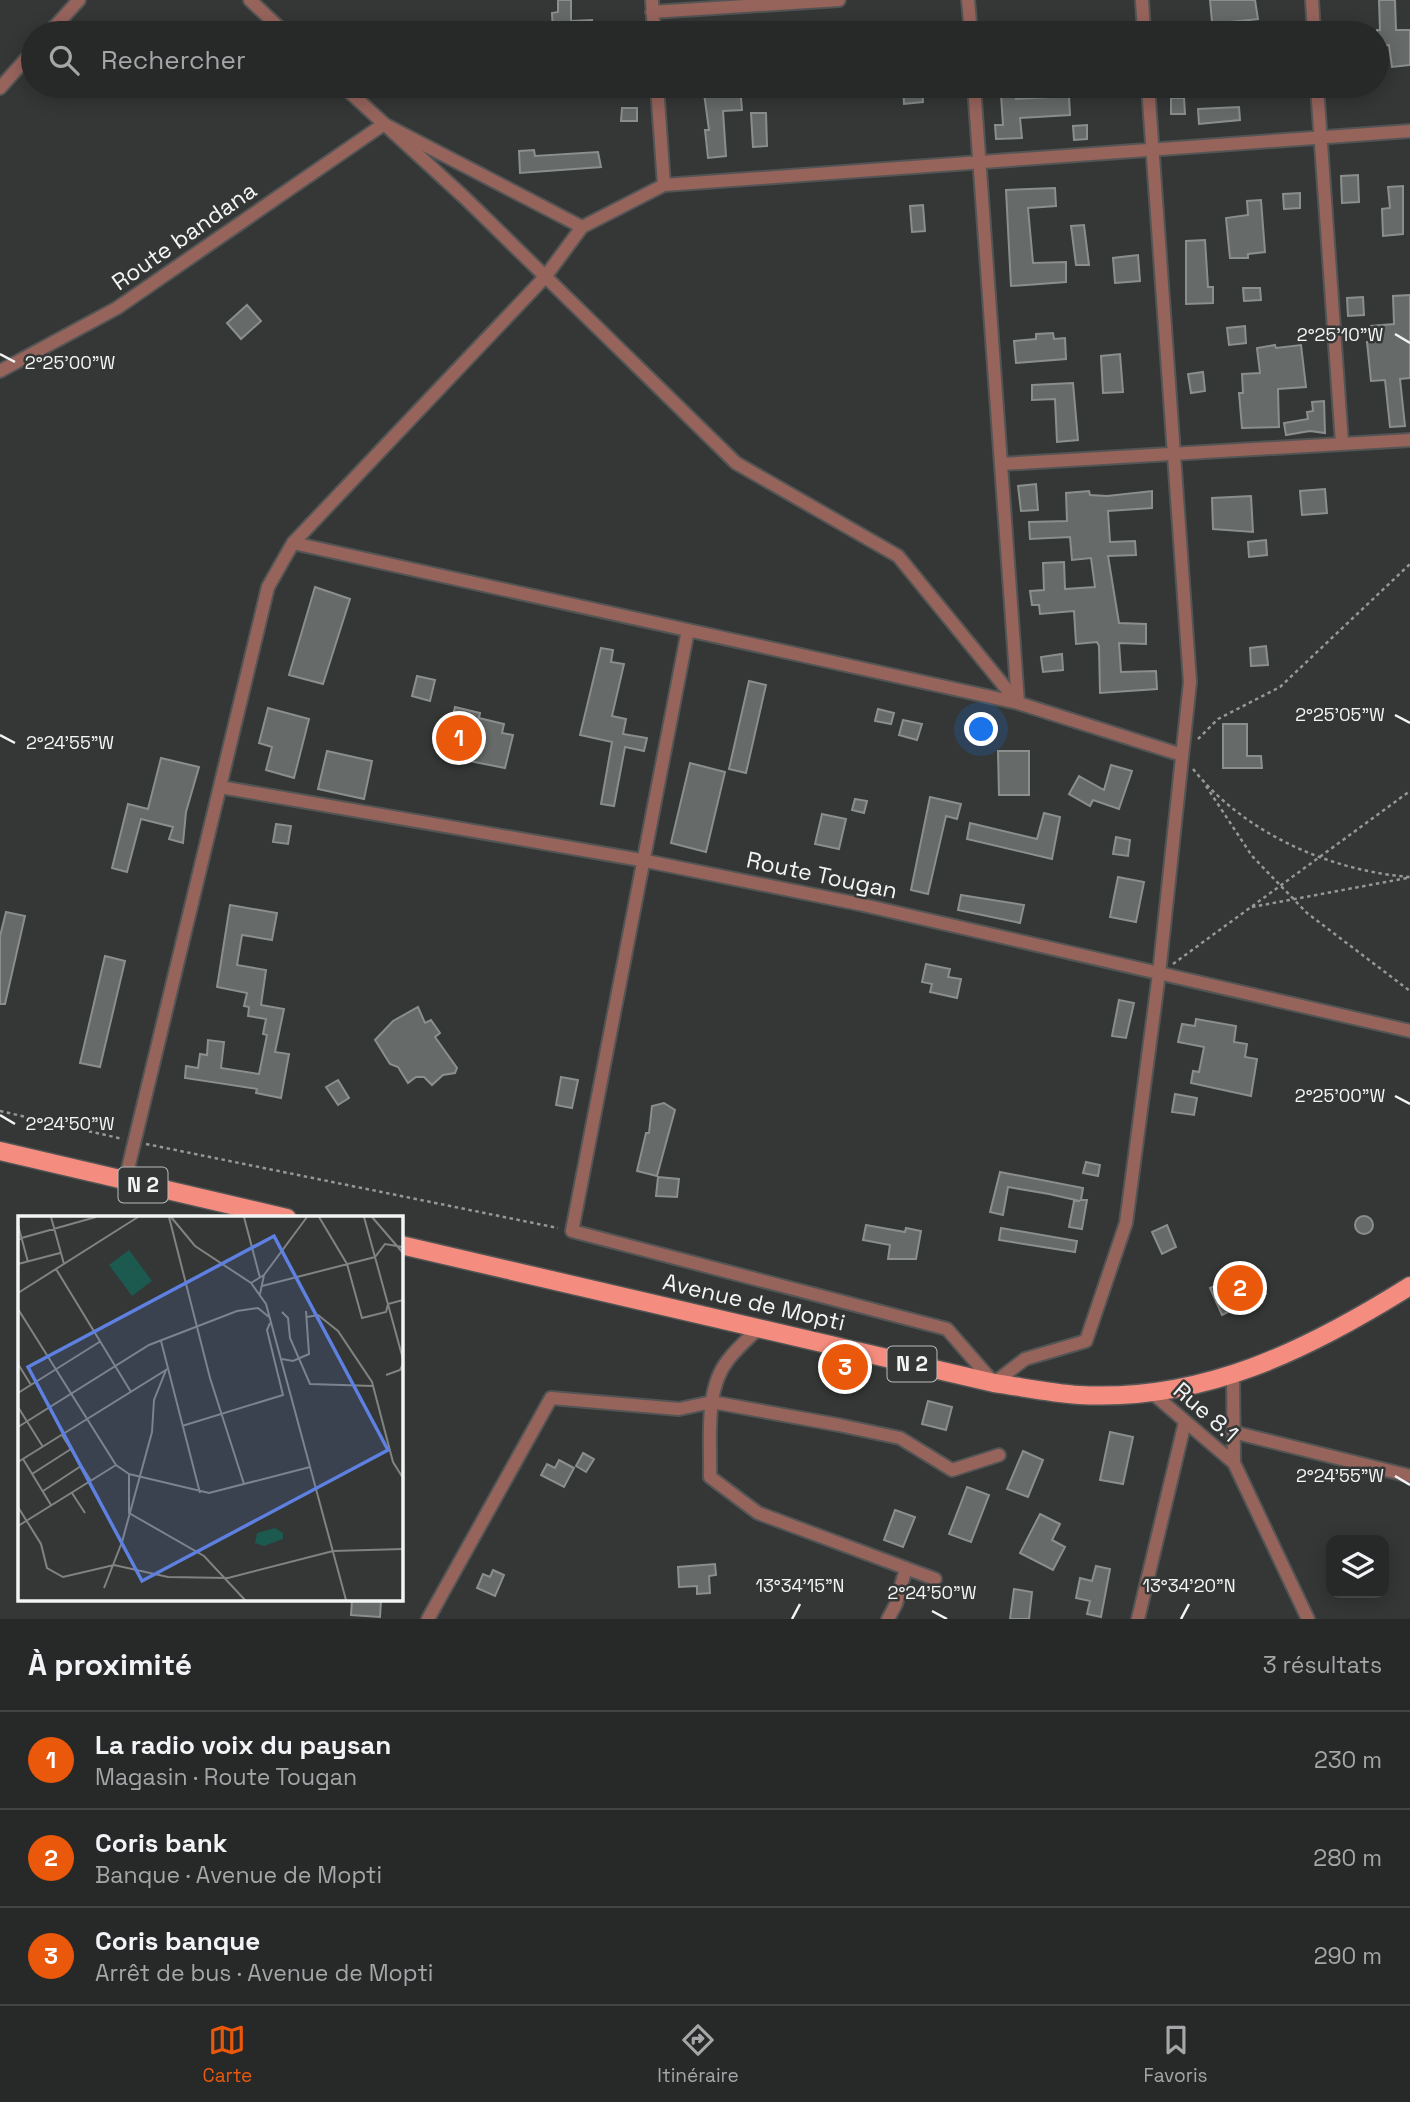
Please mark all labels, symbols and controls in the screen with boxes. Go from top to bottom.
search box [21,21,1389,98]
icon: search [45,41,83,79]
text: Rechercher [101,43,246,77]
street label: Route bandana [106,175,262,297]
text: 2°25'10"W [1297,323,1383,346]
text: 2°25'00"W [25,351,115,374]
text: 2°25'05"W [1295,703,1385,726]
pin: 1 [436,712,482,764]
your location [964,712,998,746]
text: 2°24'55"W [26,731,114,754]
street label: Route Tougan [744,844,900,906]
text: 2°25'00"W [1295,1084,1385,1107]
text: 2°24'50"W [26,1112,115,1135]
road number: N 2 [118,1168,168,1202]
inset map [18,1216,402,1602]
pin: 2 [1217,1262,1263,1314]
street label: Avenue de Mopti [660,1266,848,1338]
pin: 3 [822,1341,868,1393]
road number: N 2 [888,1346,936,1382]
street label: Rue 8.1 [1167,1375,1245,1449]
text: 2°24'55"W [1296,1464,1384,1487]
map controls [1326,1535,1389,1598]
button: layers [1326,1535,1389,1598]
text: 13°34'15"N [755,1574,845,1597]
text: 13°34'20"N [1142,1574,1236,1597]
text: 2°24'50"W [888,1581,977,1604]
text: À proximité [28,1645,192,1684]
text: 3 résultats [1263,1650,1382,1680]
text: La radio voix du paysan [95,1728,391,1762]
text: 1 [46,1745,56,1775]
text: 230 m [1314,1745,1382,1775]
text: Magasin · Route Tougan [95,1762,357,1792]
text: Coris bank [95,1826,227,1860]
text: 2 [44,1843,58,1873]
text: 280 m [1313,1843,1382,1873]
text: Banque · Avenue de Mopti [95,1860,382,1890]
text: Coris banque [95,1924,260,1958]
text: 3 [44,1941,58,1971]
text: 290 m [1314,1941,1382,1971]
text: Arrêt de bus · Avenue de Mopti [95,1958,433,1988]
tab: Carte [202,2021,252,2088]
tab: Itinéraire [657,2021,739,2088]
tab: Favoris [1144,2021,1208,2088]

